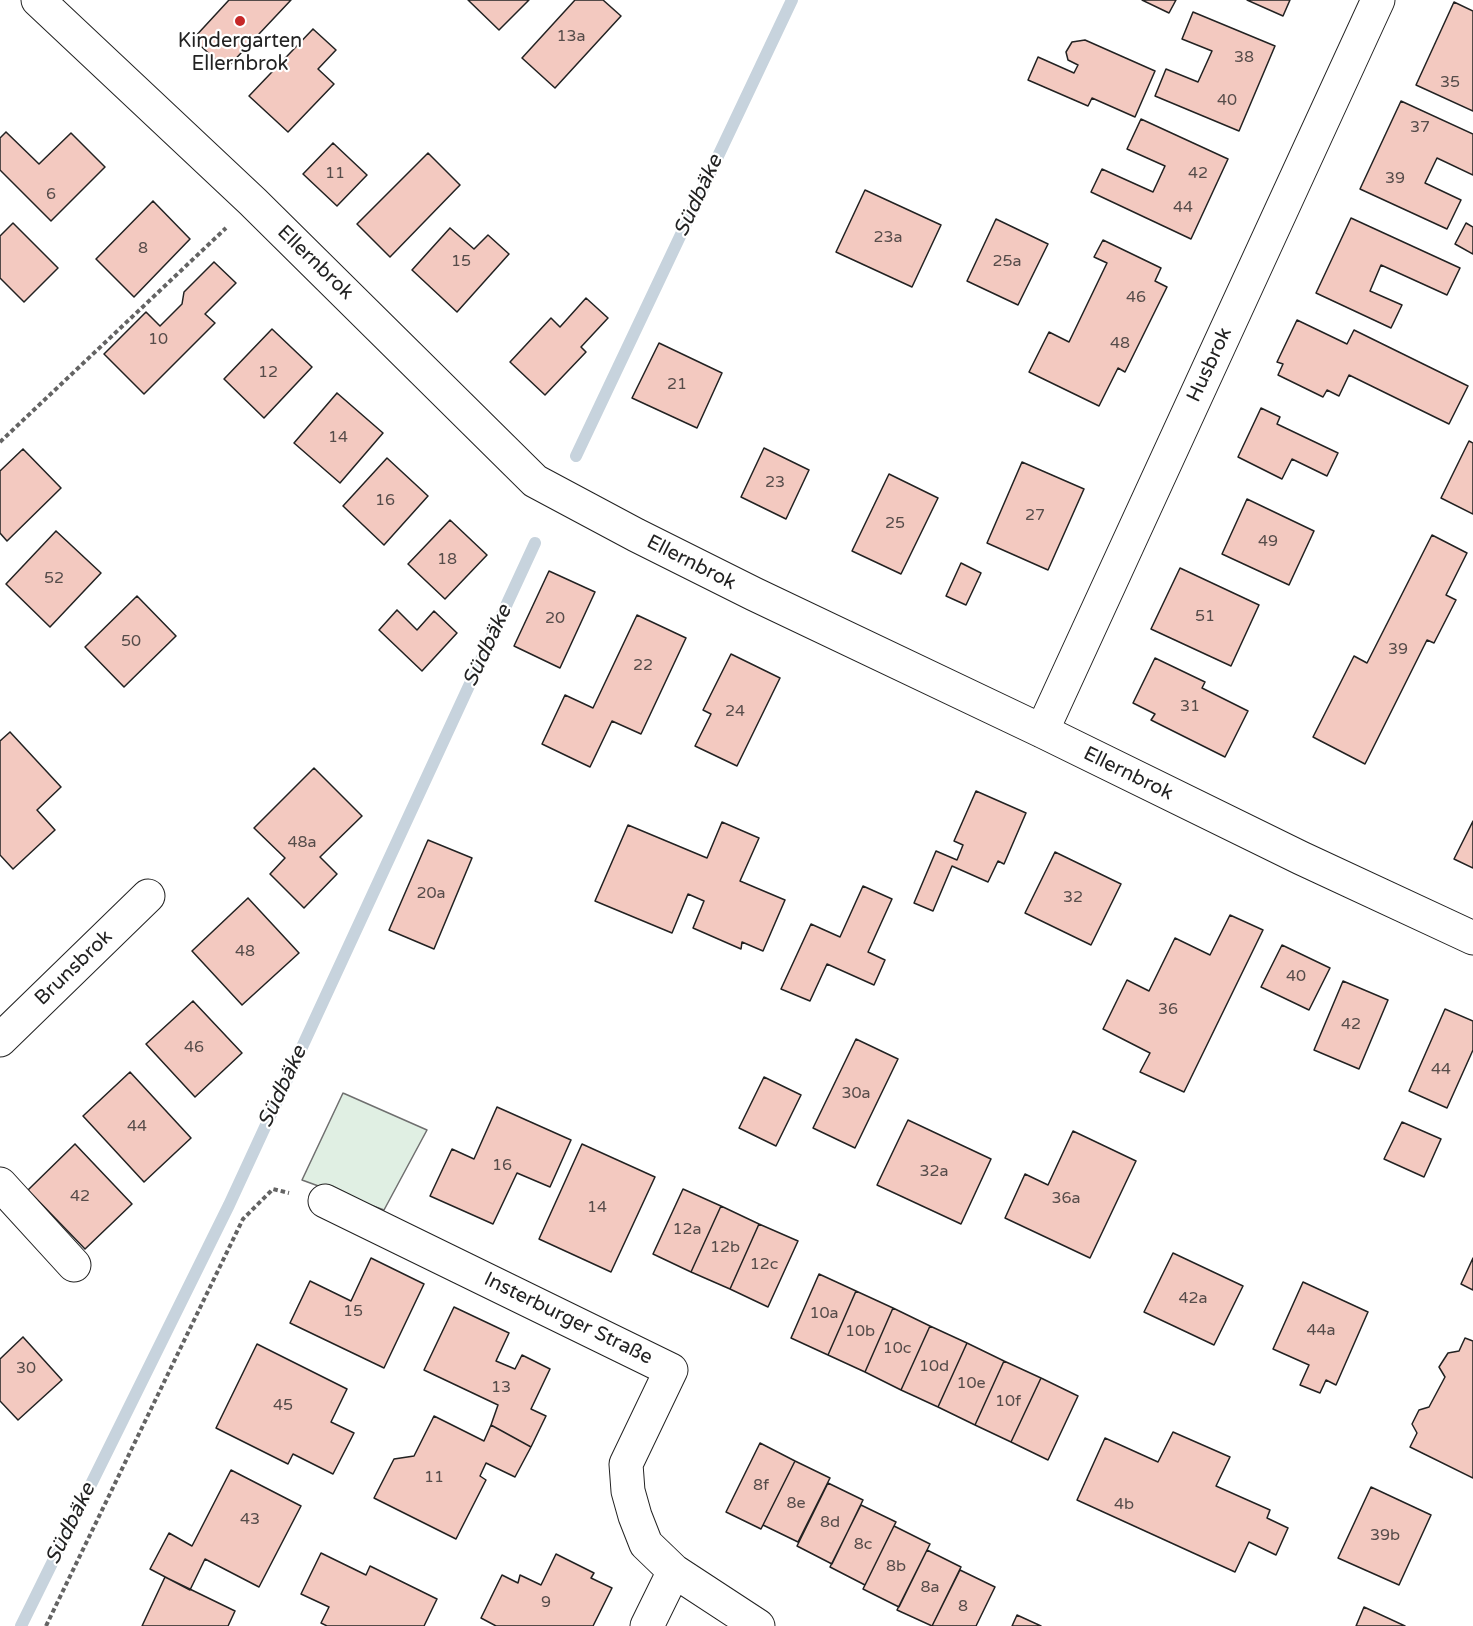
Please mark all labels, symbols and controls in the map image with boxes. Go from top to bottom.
marker: Kindergarten Ellernbrok [233,14,247,28]
house number: 13a [556,27,586,47]
place label: Kindergarten Ellernbrok [178,30,302,77]
house number: 38 [1234,48,1254,68]
house number: 35 [1440,73,1460,93]
house number: 40 [1217,91,1237,111]
house number: 37 [1410,118,1430,138]
water label: Südbäke [669,151,729,241]
house number: 11 [325,164,345,184]
house number: 42 [1188,164,1208,184]
house number: 39 [1385,169,1405,189]
house number: 6 [46,185,56,205]
house number: 44 [1173,198,1193,218]
street label: Ellernbrok [272,221,358,305]
house number: 23a [873,228,903,248]
house number: 8 [138,239,148,259]
house number: 15 [451,252,471,272]
house number: 25a [992,252,1022,272]
house number: 46 [1126,288,1146,308]
street label: Husbrok [1182,324,1238,406]
house number: 10 [148,330,168,350]
house number: 48 [1110,334,1130,354]
house number: 12 [258,363,278,383]
house number: 21 [667,375,687,395]
house number: 14 [328,428,348,448]
house number: 23 [765,473,785,493]
house number: 16 [375,491,395,511]
house number: 27 [1025,506,1045,526]
house number: 25 [885,514,905,534]
street label: Ellernbrok [642,530,740,596]
house number: 49 [1258,532,1278,552]
house number: 18 [437,550,457,570]
house number: 52 [44,569,64,589]
water label: Südbäke [458,601,518,691]
house number: 51 [1195,607,1215,627]
house number: 20 [545,609,565,629]
house number: 50 [121,632,141,652]
house number: 39 [1388,640,1408,660]
house number: 22 [633,656,653,676]
house number: 31 [1180,697,1200,717]
house number: 24 [725,702,745,722]
street label: Ellernbrok [1079,742,1177,806]
house number: 48a [287,833,317,853]
house number: 20a [416,884,446,904]
house number: 32 [1063,888,1083,908]
street label: Brunsbrok [30,925,118,1011]
house number: 48 [235,942,255,962]
house number: 40 [1286,967,1306,987]
house number: 36 [1158,1000,1178,1020]
house number: 42 [1341,1015,1361,1035]
house number: 46 [184,1038,204,1058]
water label: Südbäke [253,1042,313,1132]
house number: 44 [1431,1060,1451,1080]
house number: 30a [841,1084,871,1104]
house number: 44 [127,1117,147,1137]
house number: 16 [492,1156,512,1176]
house number: 32a [919,1162,949,1182]
house number: 42 [70,1187,90,1207]
house number: 36a [1051,1189,1081,1209]
house number: 14 [587,1198,607,1218]
house number: 12a [672,1220,702,1240]
house number: 12b [710,1238,740,1258]
house number: 12c [750,1255,778,1275]
street label: Insterburger Straße [480,1268,656,1370]
house number: 42a [1178,1289,1208,1309]
house number: 15 [343,1302,363,1322]
house number: 10a [809,1304,839,1324]
house number: 44a [1306,1321,1336,1341]
house number: 10b [845,1322,875,1342]
house number: 10c [883,1339,911,1359]
house number: 10d [919,1357,949,1377]
house number: 30 [16,1359,36,1379]
house number: 10e [956,1374,986,1394]
house number: 13 [491,1378,511,1398]
house number: 10f [995,1392,1021,1412]
house number: 45 [273,1396,293,1416]
house number: 11 [424,1468,444,1488]
house number: 8f [753,1476,769,1496]
water label: Südbäke [41,1479,101,1569]
house number: 8e [786,1494,806,1514]
house number: 4b [1114,1495,1134,1515]
house number: 43 [240,1510,260,1530]
house number: 8d [820,1513,840,1533]
house number: 39b [1370,1526,1400,1546]
house number: 8c [854,1535,872,1555]
house number: 8b [886,1557,906,1577]
house number: 8a [920,1578,940,1598]
house number: 9 [541,1593,551,1613]
house number: 8 [958,1597,968,1617]

